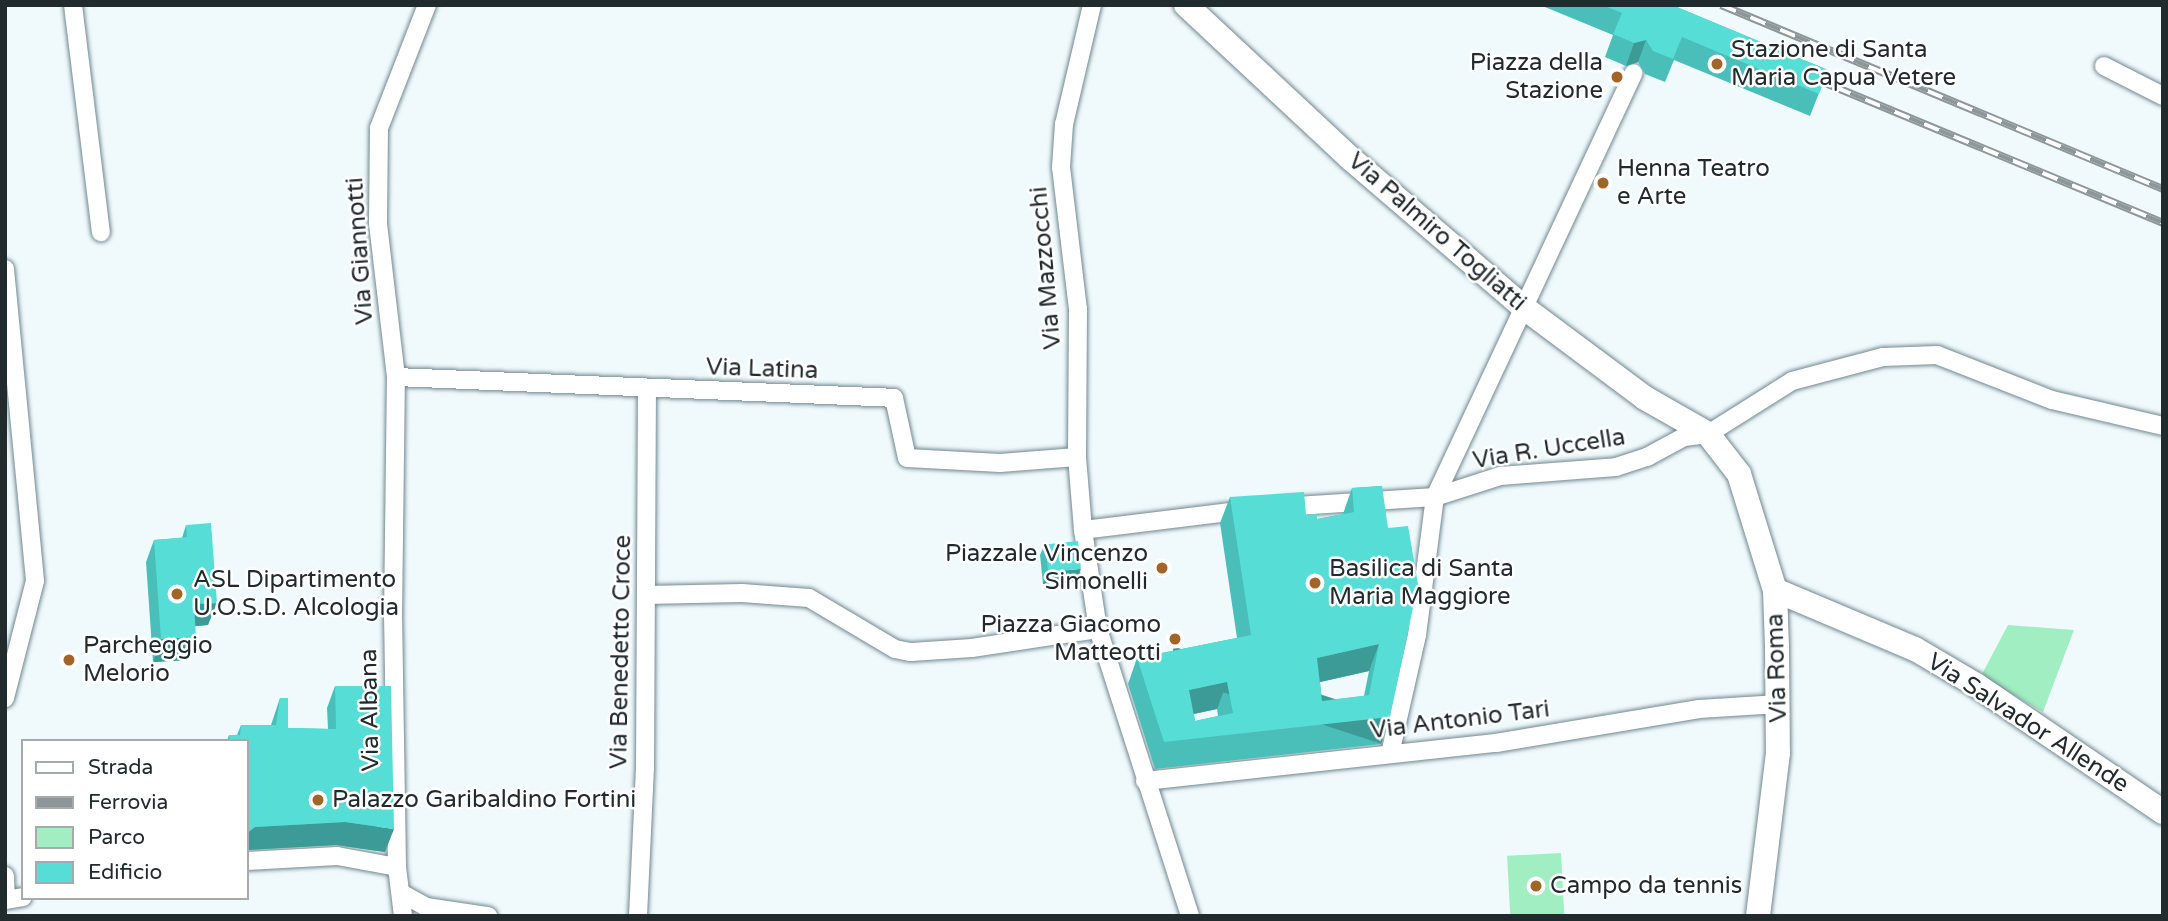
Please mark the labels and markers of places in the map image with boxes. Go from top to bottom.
place label: Stazione di Santa Maria Capua Vetere [1731,36,1956,92]
place label: Piazza della Stazione [1470,49,1603,105]
marker: Stazione di Santa Maria Capua Vetere [1709,56,1725,72]
marker: Piazza della Stazione [1609,69,1625,85]
place label: Henna Teatro e Arte [1617,155,1770,211]
marker: Henna Teatro e Arte [1595,175,1611,191]
place label: Piazzale Vincenzo Simonelli [945,540,1148,596]
place label: Basilica di Santa Maria Maggiore [1329,555,1514,611]
marker: Piazzale Vincenzo Simonelli [1154,560,1170,576]
place label: ASL Dipartimento U.O.S.D. Alcologia [193,566,399,622]
marker: Basilica di Santa Maria Maggiore [1307,575,1323,591]
marker: ASL Dipartimento U.O.S.D. Alcologia [167,584,187,604]
place label: Piazza Giacomo Matteotti [980,611,1161,667]
marker: Piazza Giacomo Matteotti [1167,631,1183,647]
place label: Parcheggio Melorio [83,632,213,688]
marker: Parcheggio Melorio [61,652,77,668]
place label: Palazzo Garibaldino Fortini [332,786,636,814]
marker: Palazzo Garibaldino Fortini [310,792,326,808]
place label: Campo da tennis [1550,872,1742,900]
marker: Campo da tennis [1528,878,1544,894]

